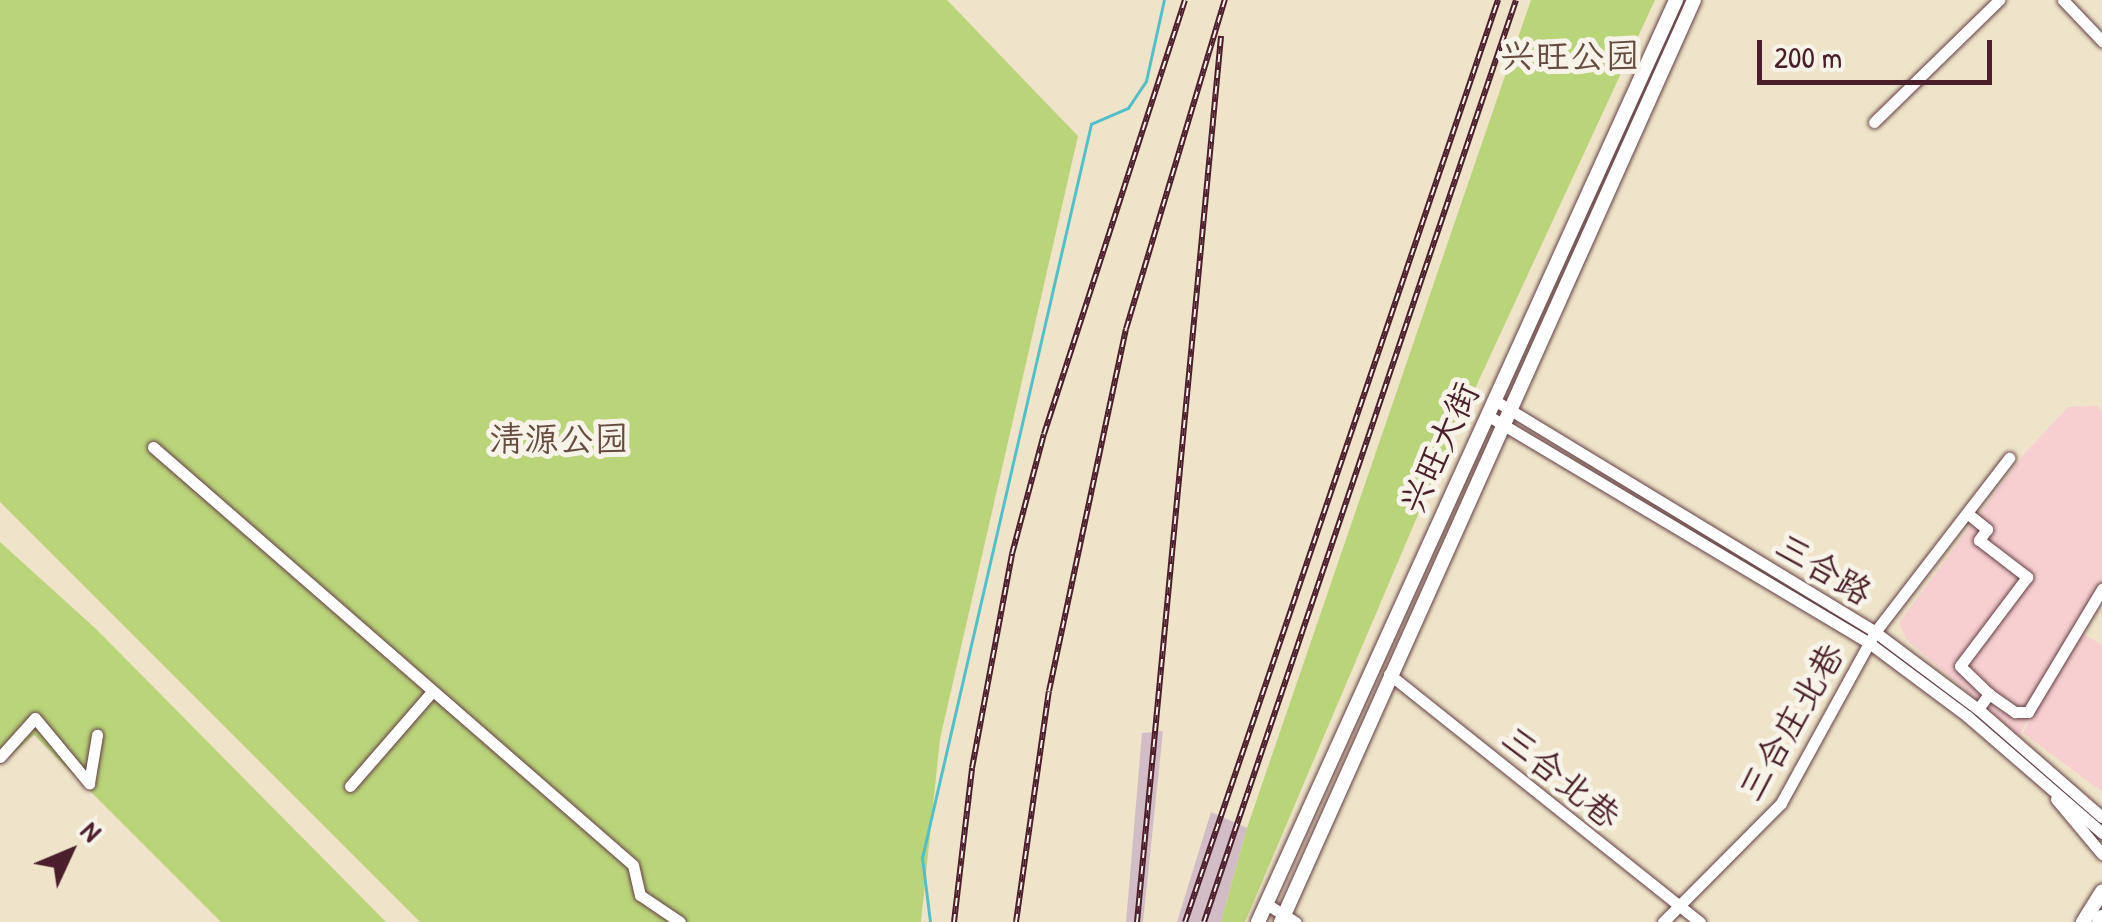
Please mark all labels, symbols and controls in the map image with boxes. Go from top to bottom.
scale bar [1762,20,1997,82]
park label: 兴旺公园 [1500,35,1640,77]
text: 200 m [1774,37,1842,77]
street label: 兴旺大街 [1390,376,1488,520]
park label: 清源公园 [489,418,629,460]
street label: 三合路 [1768,524,1880,614]
street label: 三合庄北巷 [1729,636,1853,808]
street label: 三合北巷 [1493,717,1629,837]
north arrow [20,802,120,902]
text: N [73,813,110,850]

